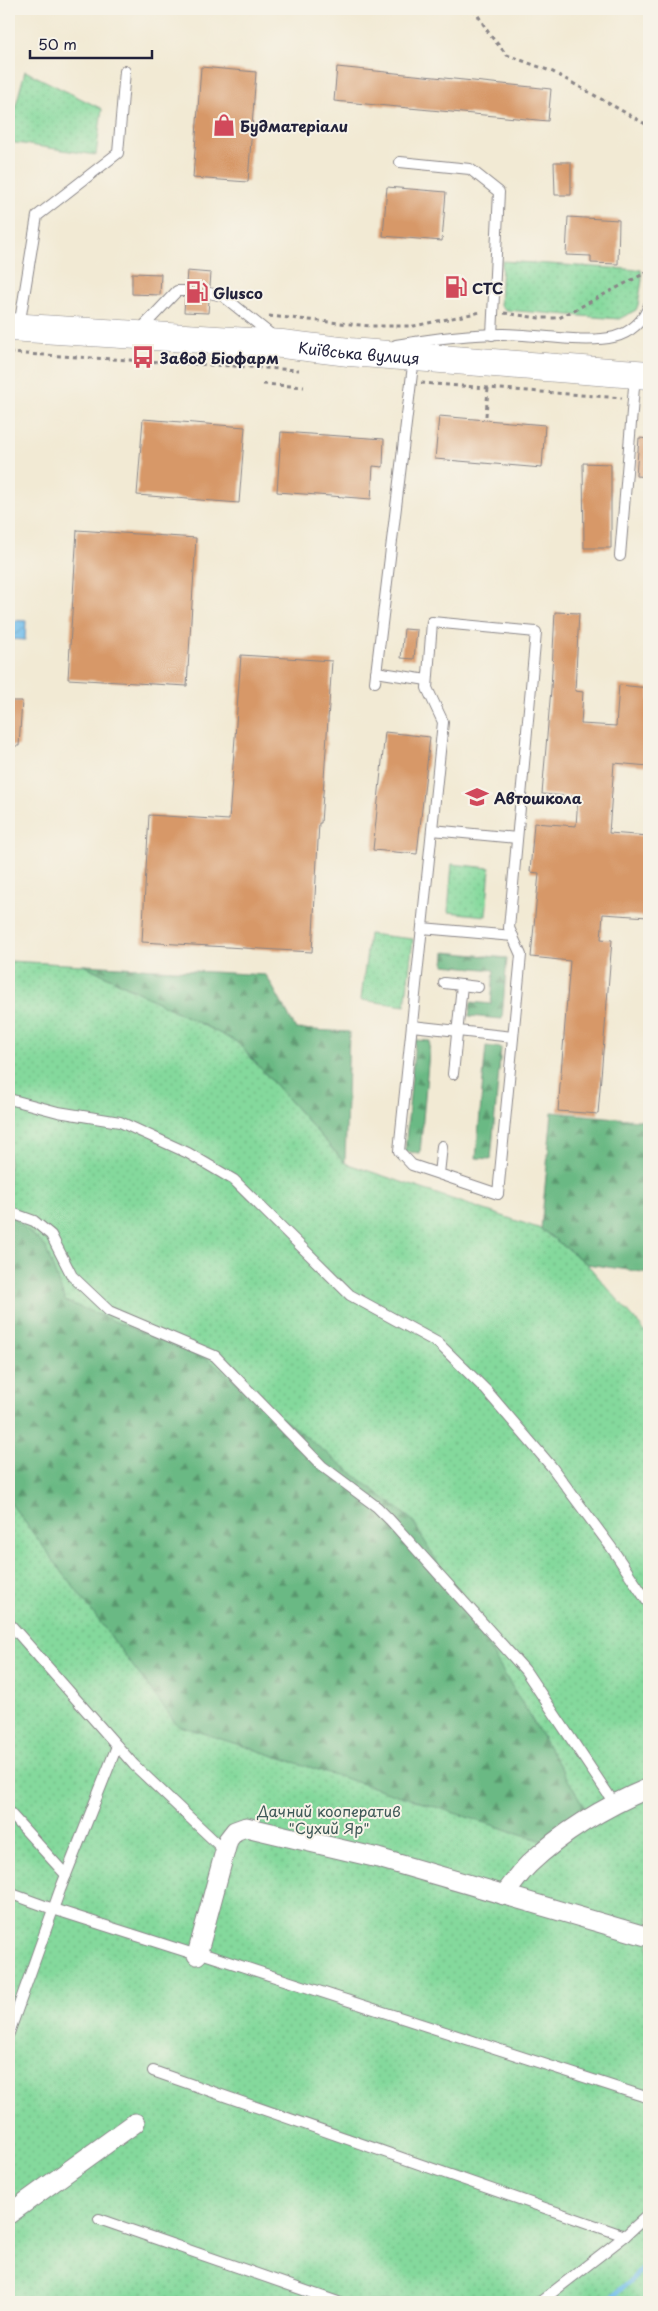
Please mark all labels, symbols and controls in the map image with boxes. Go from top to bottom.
scale bar [30,28,152,60]
text: 50 m [38,32,77,55]
shop icon: Будматеріали [211,112,237,138]
place label: Будматеріали [240,114,348,137]
fuel station icon: СТС [443,274,469,300]
place label: СТС [472,276,504,299]
fuel station icon: Glusco [184,279,210,305]
place label: Glusco [213,281,263,304]
street label: Київська вулиця [297,335,420,369]
bus stop icon: Завод Біофарм [130,344,156,370]
place label: Завод Біофарм [159,346,279,369]
school or university icon: Автошкола [464,784,490,810]
place label: Автошкола [494,786,582,809]
park label: Дачний кооператив "Сухий Яр" [256,1799,401,1839]

